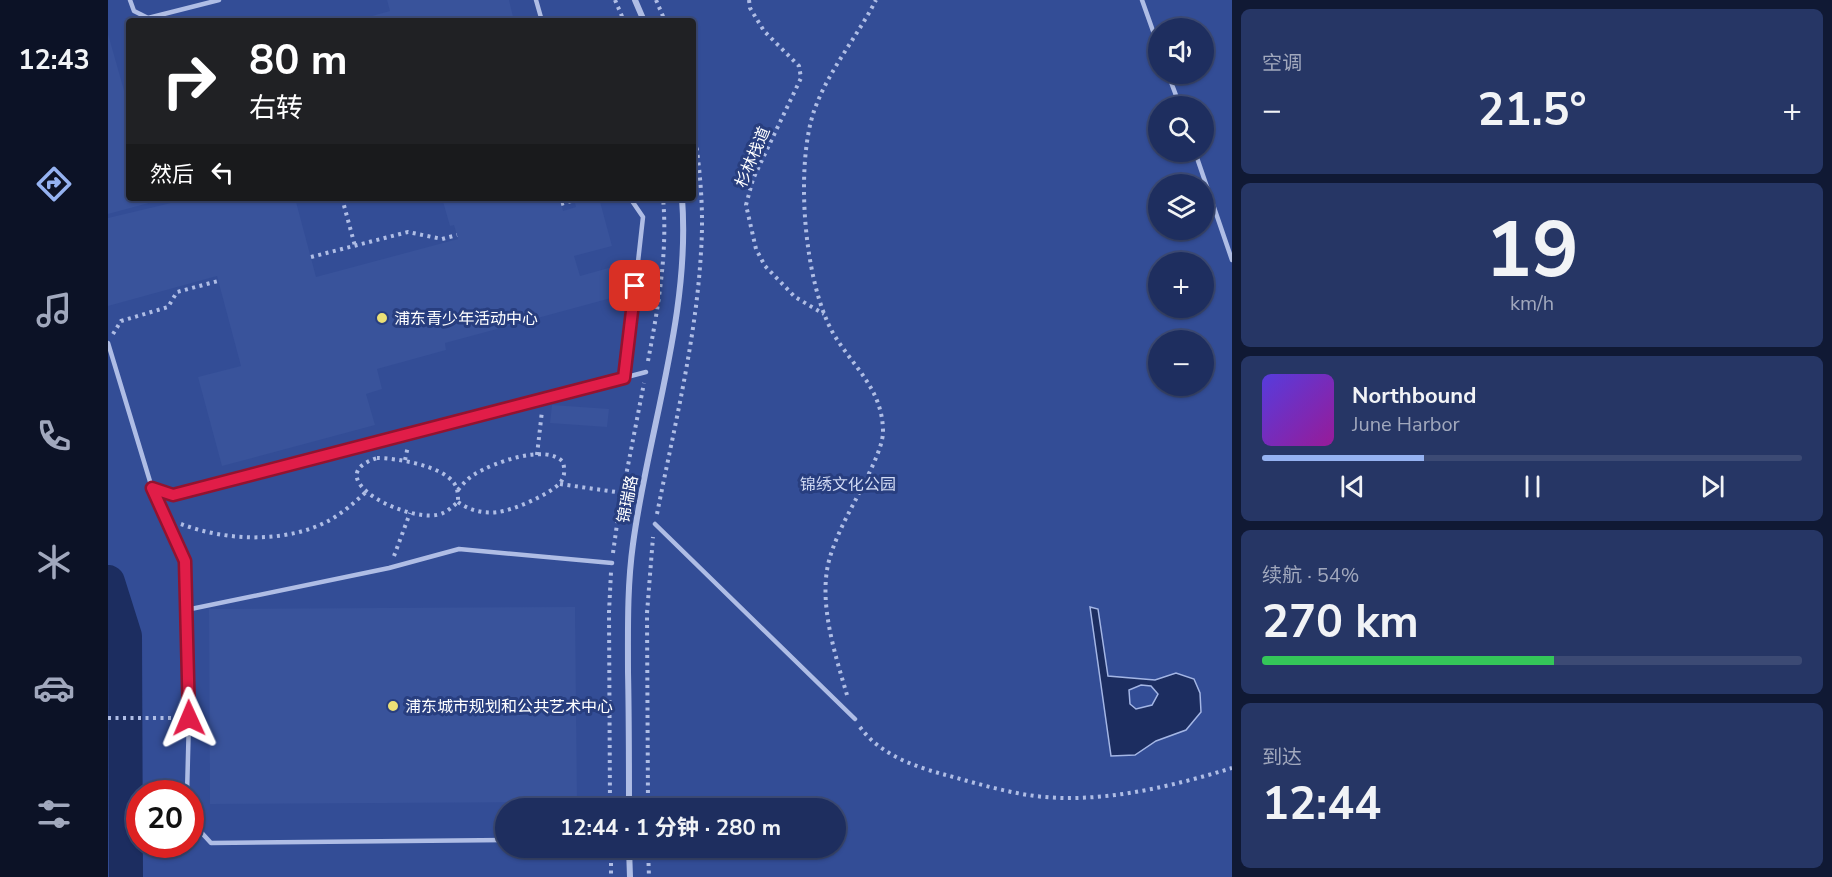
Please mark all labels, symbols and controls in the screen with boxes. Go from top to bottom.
map controls [1148,18,1214,396]
button: sound [1148,18,1214,84]
text: 80 m [249,32,348,89]
text: 12:43 [18,42,90,79]
icon: right [150,42,228,120]
text: 空调 [1262,50,1302,77]
text: 21.5° [1477,80,1587,141]
text: − [1262,88,1282,133]
text: + [1782,88,1802,133]
text: 右转 [249,90,303,127]
button: search [1148,96,1214,162]
street label: 杉林栈道 [730,124,776,191]
icon: left [206,156,239,189]
text: 然后 [150,160,194,190]
icon: directions [33,163,75,205]
button: layers [1148,174,1214,240]
text: 19 [1485,197,1579,304]
button: + [1148,252,1214,318]
pin [609,260,660,311]
icon: arrive [618,269,651,302]
icon: music [33,289,75,331]
text: km/h [1510,290,1554,317]
place label: 浦东青少年活动中心 [394,308,538,330]
marker: 浦东青少年活动中心 [375,311,389,325]
button: − [1148,330,1214,396]
text: Northbound [1352,381,1476,411]
text: June Harbor [1352,411,1460,438]
icon: phone [33,415,75,457]
icon: previous [1336,470,1369,503]
icon: pause [1516,470,1549,503]
icon: next [1696,470,1729,503]
street label: 锦瑞路 [613,474,643,525]
park label: 锦绣文化公园 [800,474,896,496]
icon: climate [33,541,75,583]
text: 续航 · 54% [1262,562,1359,589]
text: 270 km [1262,592,1419,653]
icon: car [33,667,75,709]
position arrow [157,686,221,750]
place label: 浦东城市规划和公共艺术中心 [405,696,613,718]
marker: 浦东城市规划和公共艺术中心 [386,699,400,713]
text: 到达 [1262,744,1302,771]
text: 12:44 [1262,774,1381,835]
speed limit sign: 20 [126,780,204,858]
icon: filters [33,793,75,835]
text: 12:44 · 1 分钟 · 280 m [560,813,781,843]

